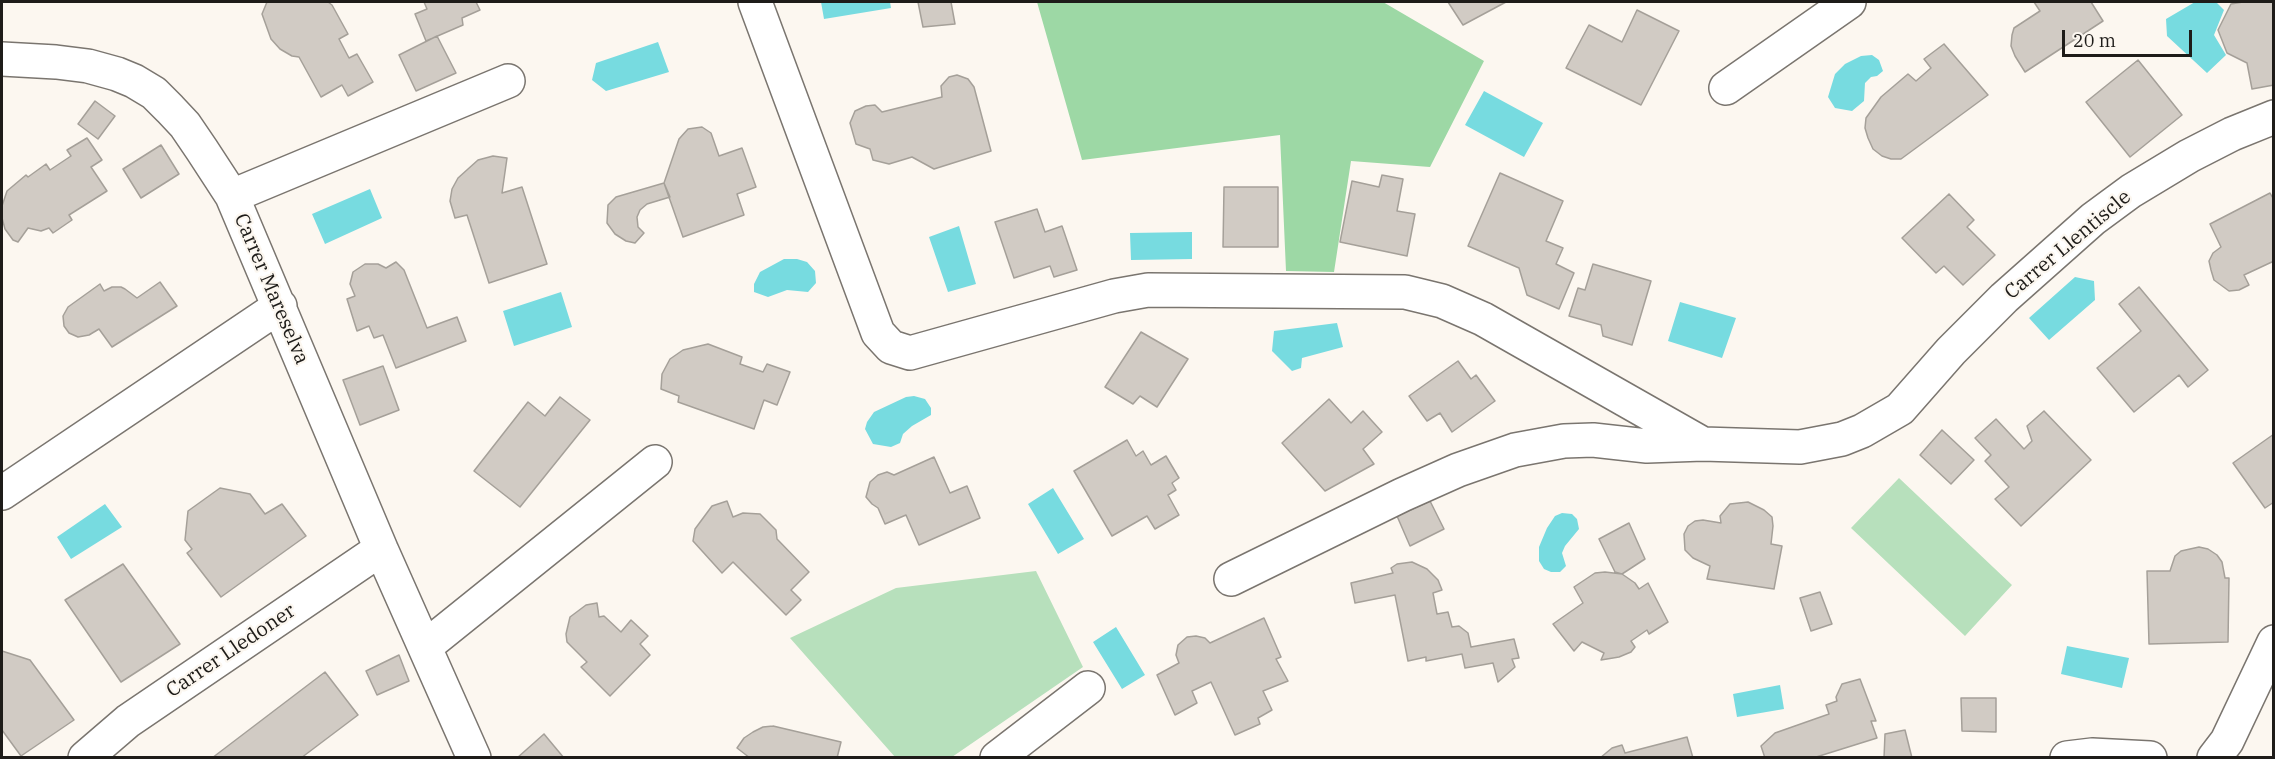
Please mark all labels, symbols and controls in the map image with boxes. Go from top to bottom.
scale bar [2065,18,2196,56]
text: 20 m [2073,29,2116,52]
street label: Carrer Llentiscle [2000,185,2136,305]
street label: Carrer Mareselva [228,210,314,368]
street label: Carrer Lledoner [162,599,300,703]

